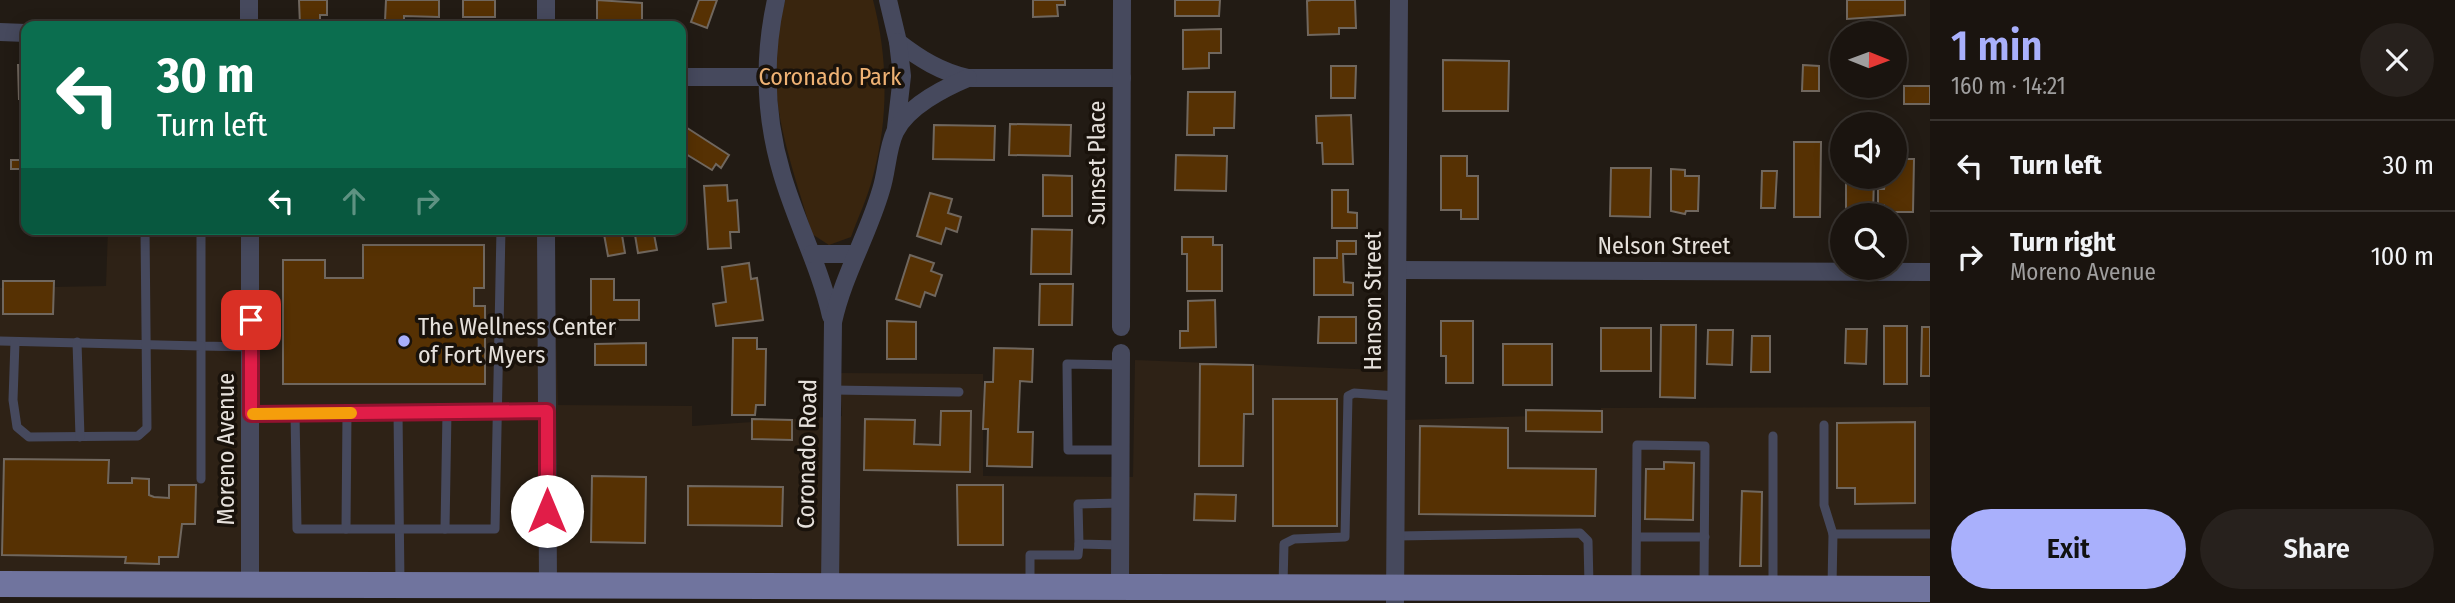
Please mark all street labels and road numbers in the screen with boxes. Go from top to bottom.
street label: Sunset Place [1083,101,1111,225]
street label: Hanson Street [1359,231,1387,371]
street label: Nelson Street [1598,232,1731,260]
street label: Moreno Avenue [212,373,240,525]
street label: Coronado Road [792,379,822,529]

